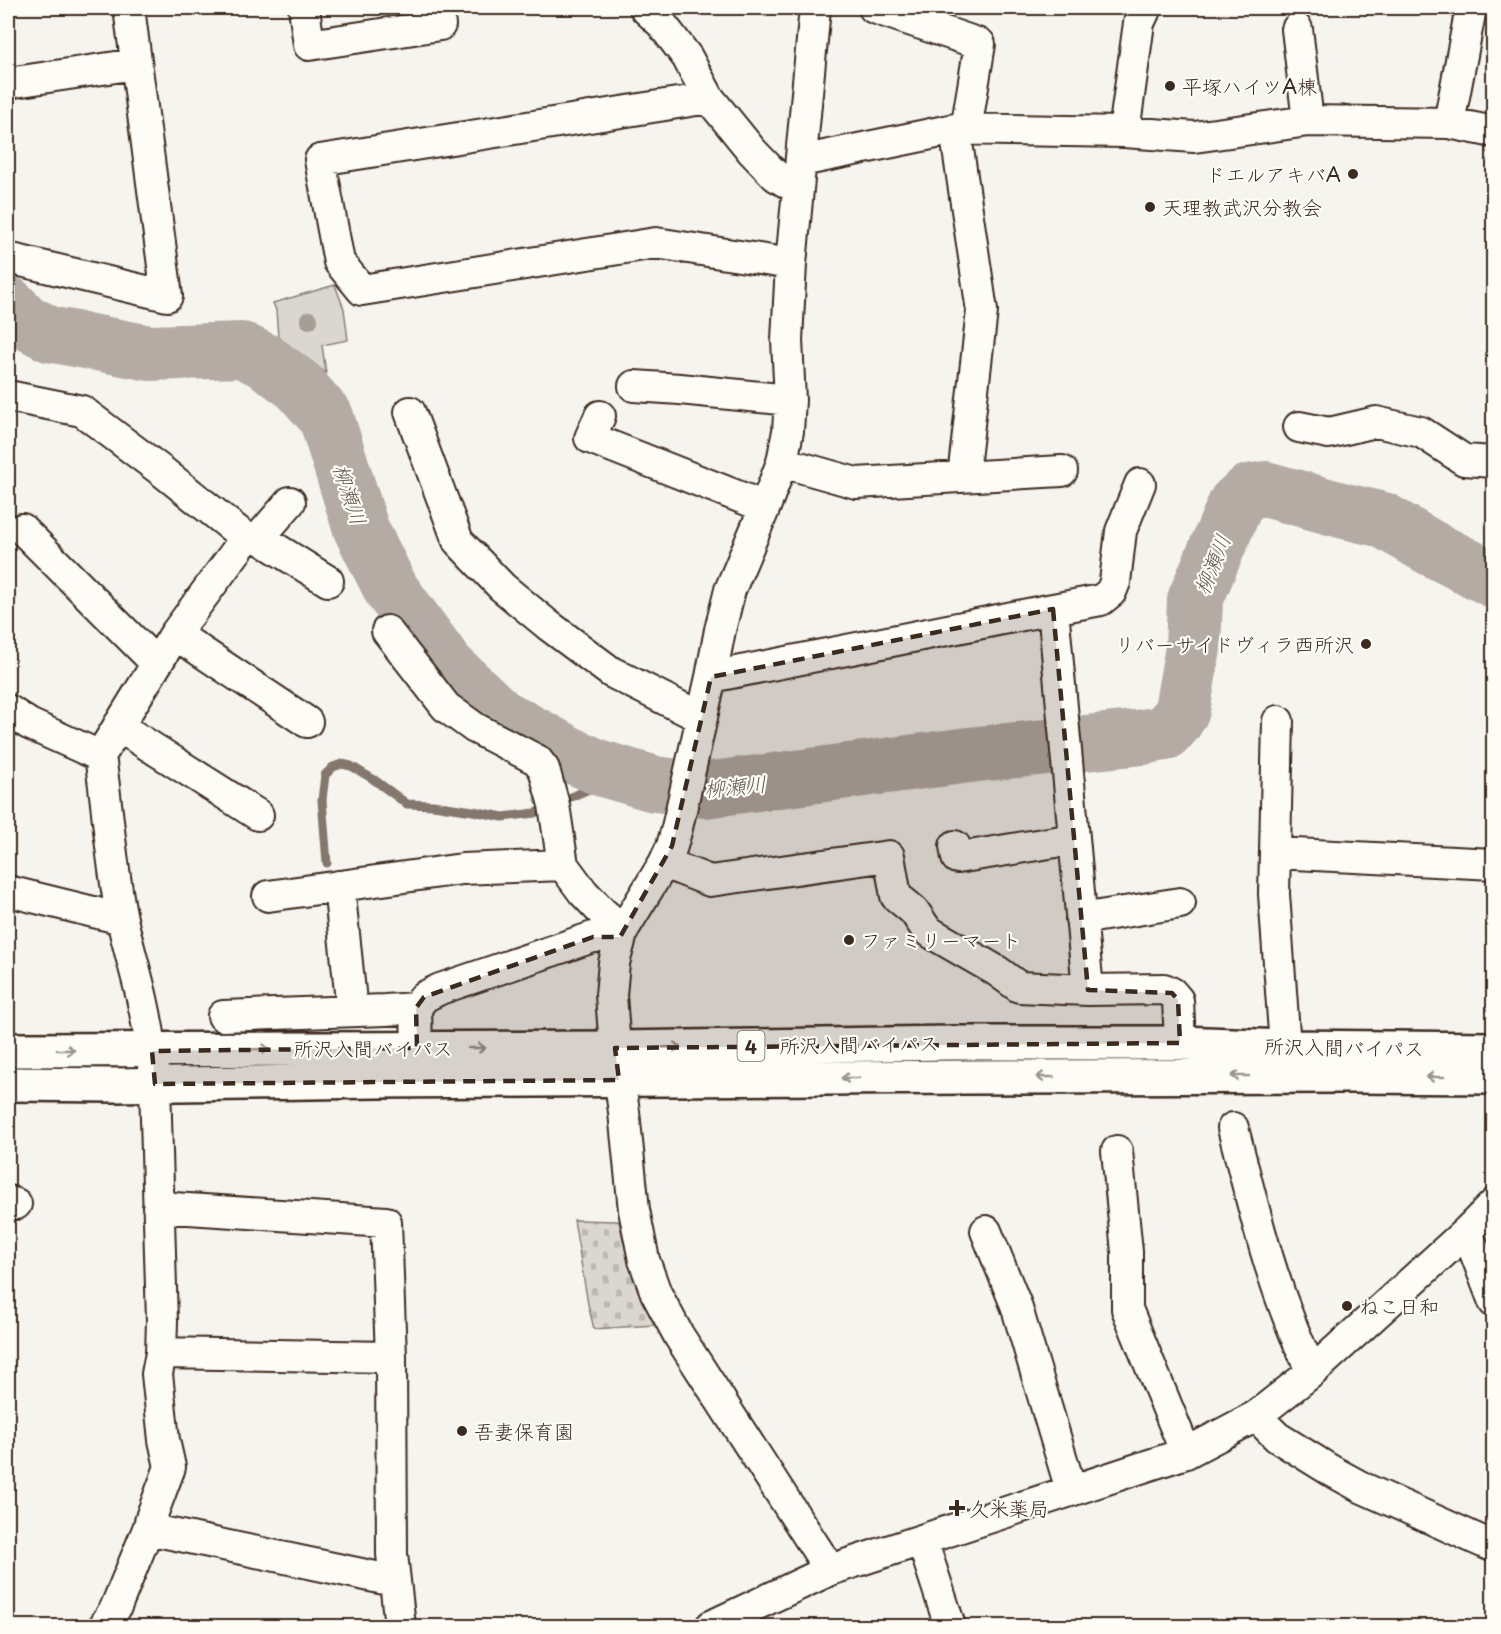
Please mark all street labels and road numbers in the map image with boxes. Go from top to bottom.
street label: 所沢入間バイパス [779,1028,939,1060]
road number: 4 [738,1031,764,1061]
street label: 所沢入間バイパス [1264,1031,1424,1063]
street label: 所沢入間バイパス [293,1033,453,1063]

